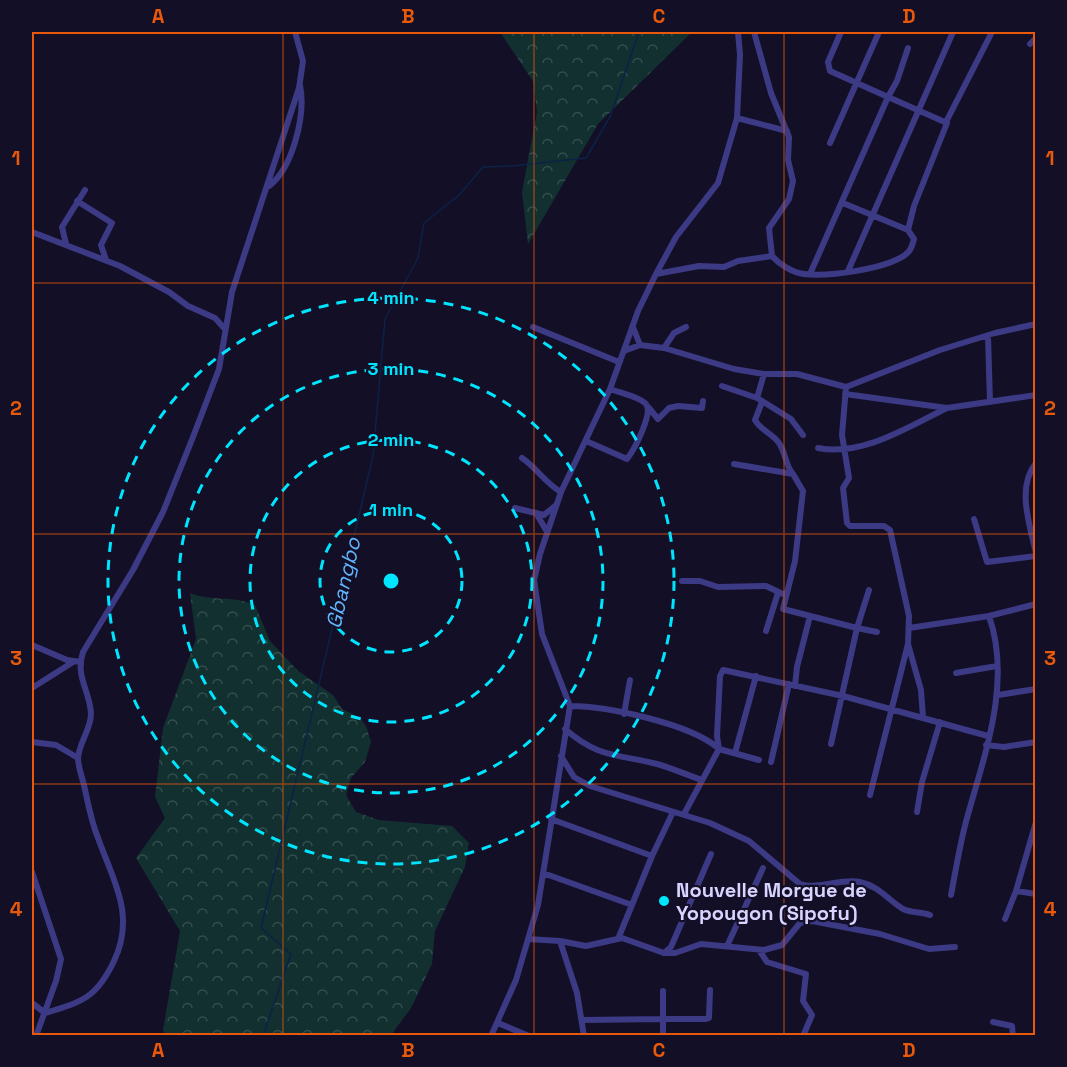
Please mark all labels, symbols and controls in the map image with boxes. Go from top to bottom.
text: A [152,3,165,29]
text: B [401,3,415,29]
text: C [653,3,666,29]
text: D [902,3,916,29]
text: 1 [11,145,21,171]
text: 1 [1045,145,1055,171]
text: 4 min [367,286,415,309]
text: 3 min [368,357,414,380]
text: 2 [10,395,22,421]
text: 2 [1044,395,1056,421]
text: 2 min [368,428,414,451]
text: 1 min [369,498,413,521]
water label: Gbangbo [319,534,367,631]
centre of rings [381,571,401,591]
text: 3 [10,645,22,671]
text: 3 [1044,645,1056,671]
place label: Nouvelle Morgue de Yopougon (Sipofu) [676,877,867,926]
marker: Nouvelle Morgue de Yopougon (Sipofu) [657,894,671,908]
text: 4 [10,896,23,922]
text: 4 [1044,896,1057,922]
text: A [152,1037,165,1063]
text: B [401,1037,415,1063]
text: C [653,1037,666,1063]
text: D [902,1037,916,1063]

